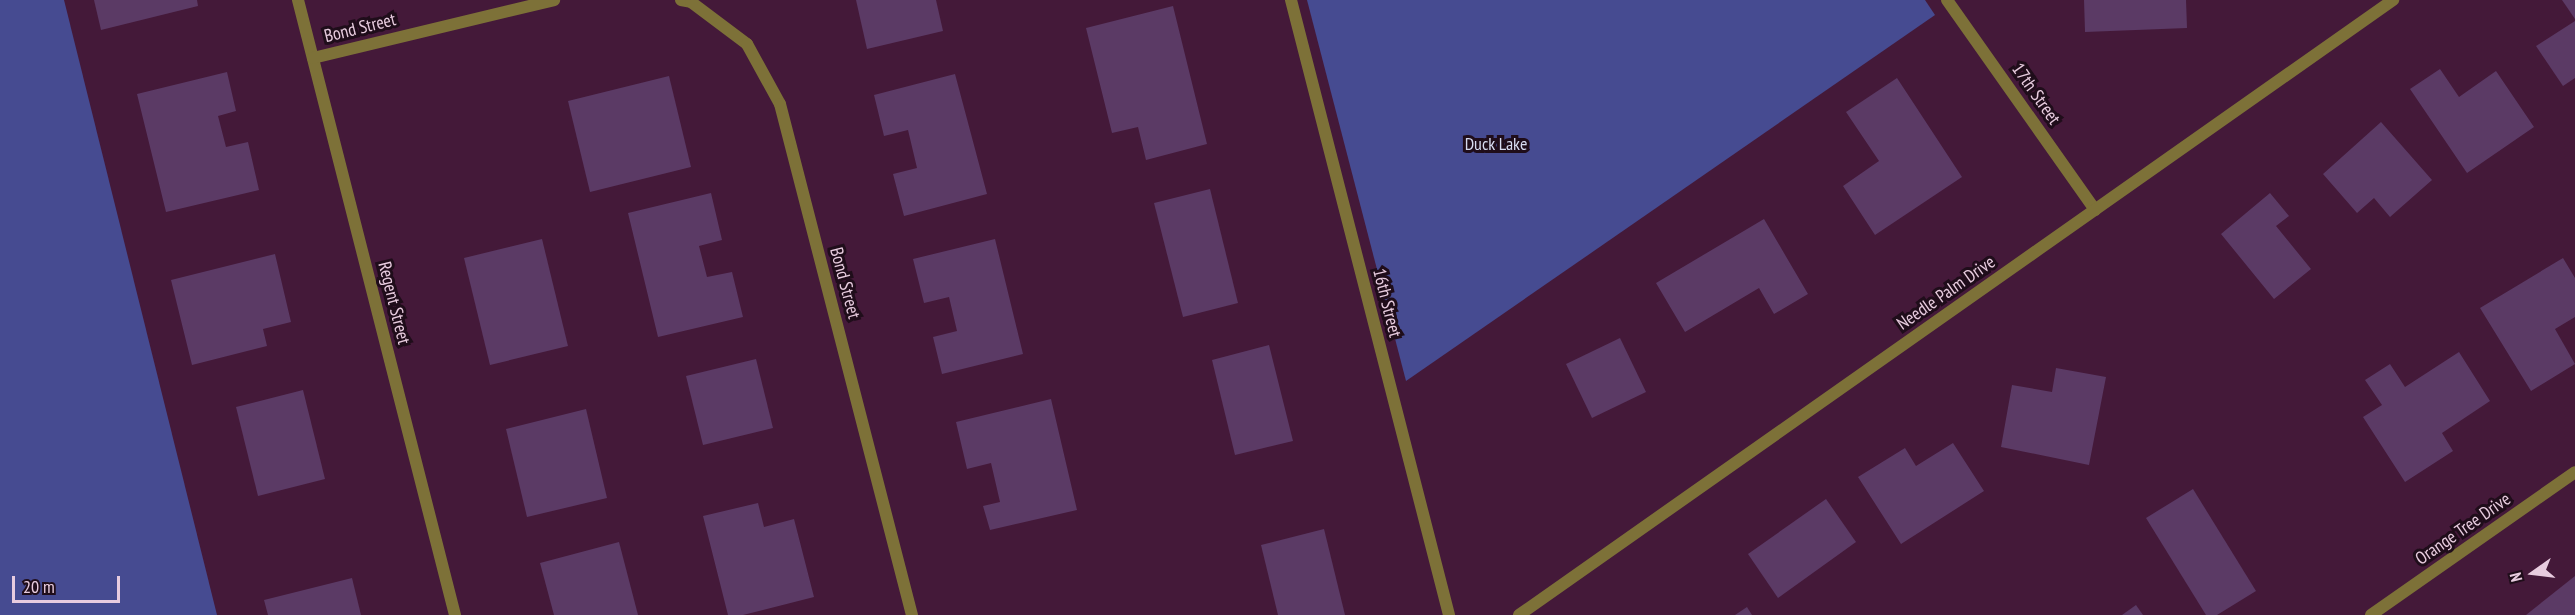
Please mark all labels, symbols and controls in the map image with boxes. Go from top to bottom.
street label: Bond Street [322,9,398,47]
street label: 17th Street [2007,59,2065,129]
park label: Duck Lake [1464,133,1528,155]
street label: Bond Street [825,245,865,321]
street label: Needle Palm Drive [1893,251,1999,335]
street label: Regent Street [373,259,415,347]
street label: 16th Street [1368,266,1406,340]
street label: Orange Tree Drive [2411,488,2515,570]
north arrow [2503,543,2563,603]
scale bar [15,564,123,602]
text: N [2505,571,2526,584]
text: 20 m [23,575,55,598]

